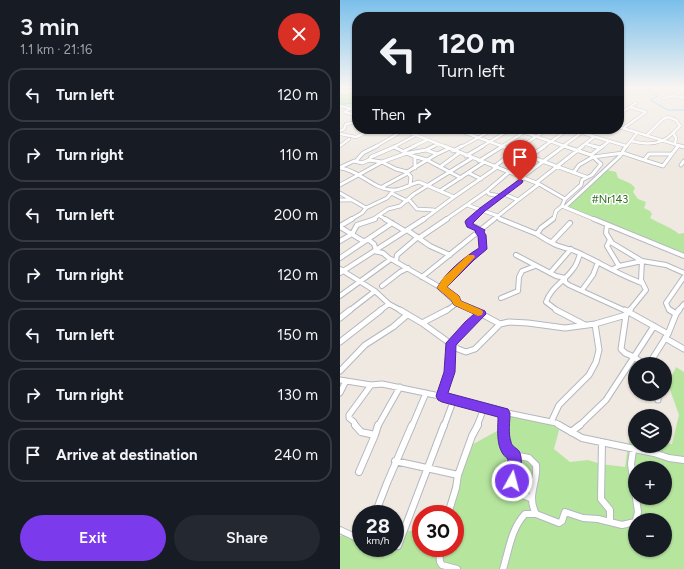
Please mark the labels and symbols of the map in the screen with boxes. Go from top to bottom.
pin [503,140,537,181]
park label: #Nr143 [592,193,628,206]
position arrow [491,460,533,502]
speed limit sign: 30 [412,505,464,557]

